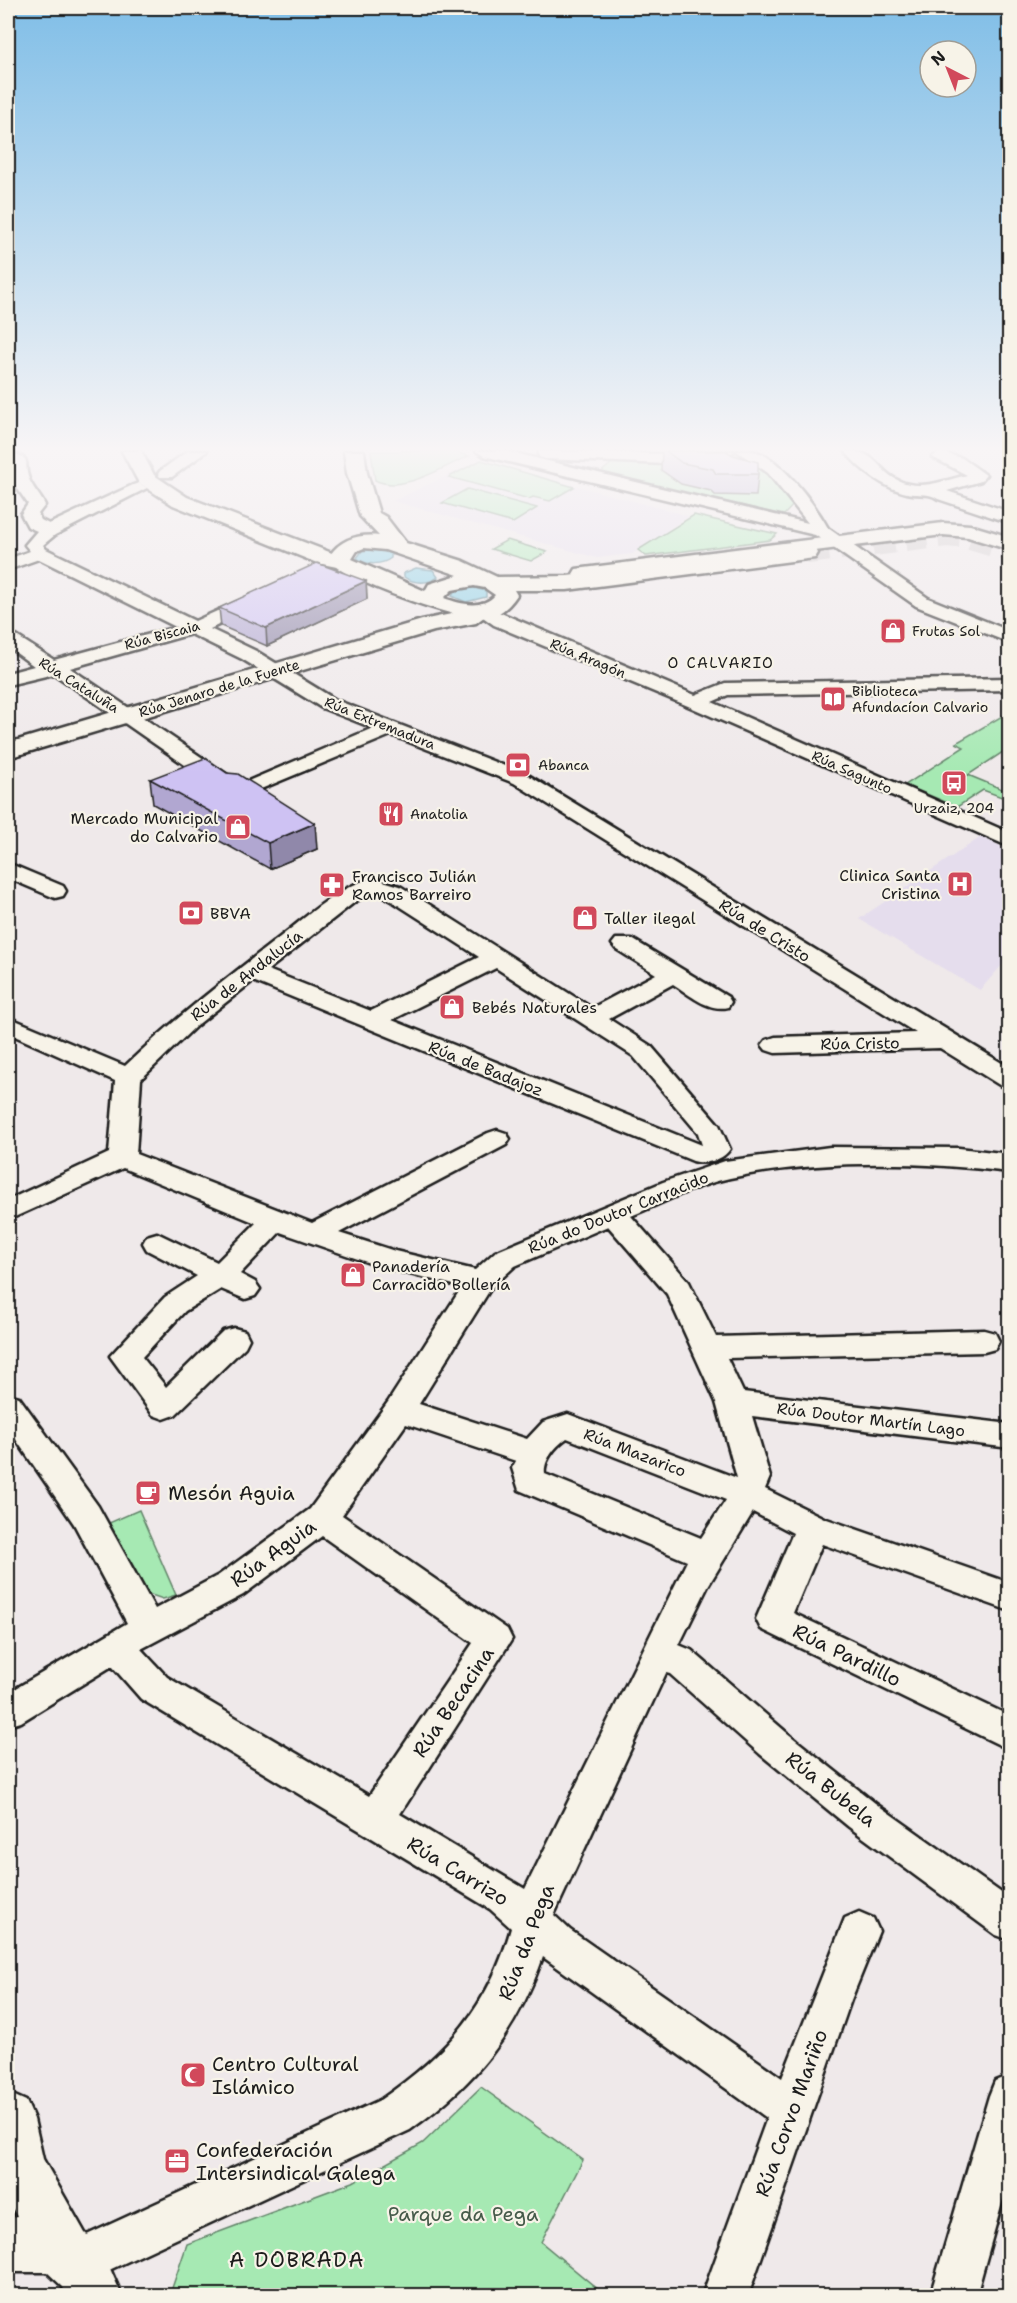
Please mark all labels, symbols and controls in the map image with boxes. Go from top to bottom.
north arrow [918,39,978,99]
text: N [927,46,950,70]
street label: Rúa Biscaia [122,616,202,654]
shop icon: Frutas Sol [878,616,908,646]
place label: Frutas Sol [912,622,981,640]
street label: Rúa Aragón [547,634,629,682]
street label: Rúa Cataluña [36,653,123,717]
district label: O CALVARIO [668,653,774,673]
street label: Rúa Jenaro de la Fuente [136,655,302,721]
place label: Biblioteca Afundacíon Calvario [852,682,988,716]
library icon: Biblioteca Afundacíon Calvario [818,684,848,714]
street label: Rúa Extremadura [322,693,438,754]
street label: Rúa Sagunto [809,746,895,798]
bank icon: Abanca [503,750,533,780]
place label: Abanca [538,756,589,774]
bus stop icon: Urzaiz, 204 [939,768,969,798]
restaurant icon: Anatolia [376,799,406,829]
place label: Urzaiz, 204 [914,799,994,817]
place label: Anatolia [410,805,468,823]
place label: Mercado Municipal do Calvario [71,808,218,847]
shop icon: Mercado Municipal do Calvario [223,812,253,842]
place label: Clinica Santa Cristina [839,865,940,904]
place label: Francisco Julián Ramos Barreiro [352,866,477,905]
hospital icon: Clinica Santa Cristina [945,869,975,899]
pharmacy icon: Francisco Julián Ramos Barreiro [317,870,347,900]
street label: Rúa de Cristo [715,894,814,967]
bank icon: BBVA [176,898,206,928]
place label: BBVA [210,903,251,924]
shop icon: Taller ilegal [570,903,600,933]
place label: Taller ilegal [604,908,696,929]
street label: Rúa de Andalucía [186,925,307,1026]
shop icon: Bebés Naturales [437,992,467,1022]
place label: Bebés Naturales [472,997,597,1018]
street label: Rúa Cristo [820,1032,900,1055]
street label: Rúa de Badajoz [425,1036,546,1101]
street label: Rúa do Doutor Carracido [525,1167,712,1258]
place label: Panadería Carracido Bollería [372,1256,510,1295]
shop icon: Panadería Carracido Bollería [338,1260,368,1290]
street label: Rúa Doutor Martín Lago [776,1398,966,1441]
street label: Rúa Mazarico [581,1423,689,1482]
cafe icon: Mesón Aguia [133,1478,163,1508]
place label: Mesón Aguia [168,1480,295,1506]
street label: Rúa Aguia [225,1513,321,1593]
street label: Rúa Pardillo [789,1618,905,1692]
street label: Rúa Becacina [406,1641,500,1762]
street label: Rúa Bubela [780,1745,882,1833]
street label: Rúa Carrizo [402,1830,514,1912]
street label: Rúa da Pega [492,1880,560,2004]
street label: Rúa Corvo Mariño [749,2026,833,2200]
place label: Centro Cultural Islámico [212,2051,358,2100]
mosque icon: Centro Cultural Islámico [178,2060,208,2090]
place label: Confederación Intersindical Galega [196,2137,396,2186]
office icon: Confederación Intersindical Galega [162,2146,192,2176]
park label: Parque da Pega [388,2201,539,2227]
district label: A DOBRADA [229,2246,365,2274]

